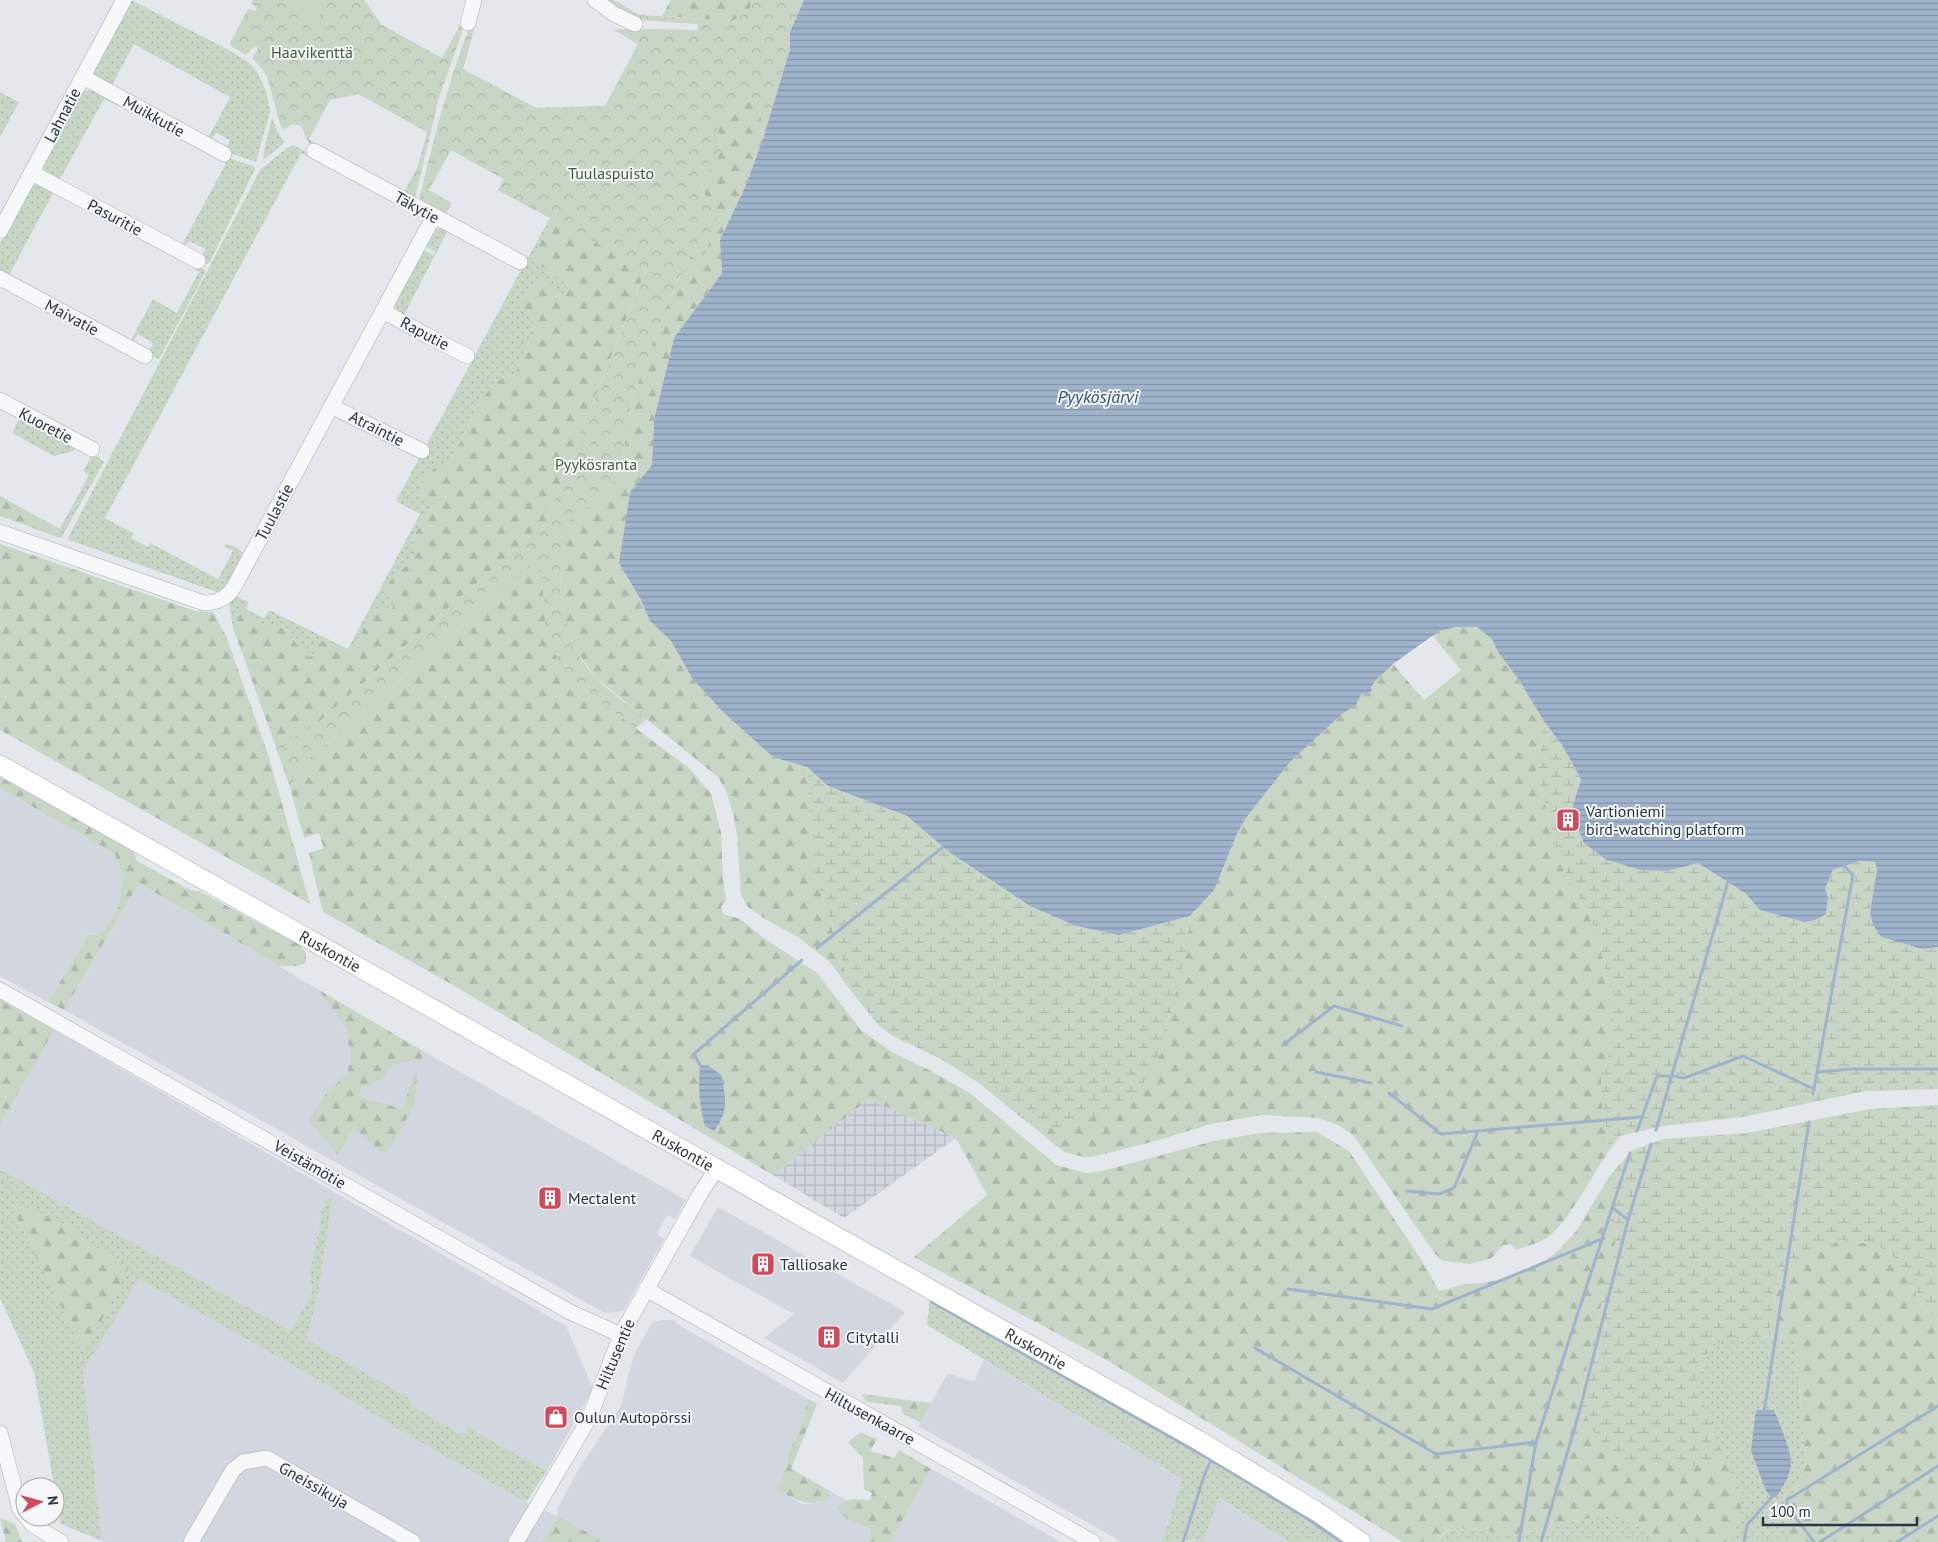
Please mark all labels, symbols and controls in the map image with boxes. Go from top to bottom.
park label: Haavikenttä [271,42,353,62]
street label: Lahnatie [39,84,85,146]
street label: Muikkutie [120,91,188,141]
park label: Tuulaspuisto [568,163,654,183]
street label: Täkytie [391,187,443,227]
street label: Pasuritie [84,194,146,240]
street label: Maivatie [42,294,102,340]
street label: Raputie [397,312,453,354]
water label: Pyykösjärvi [1057,385,1140,408]
street label: Kuoretie [16,403,76,447]
street label: Atraintie [346,406,408,450]
park label: Pyykösranta [555,454,637,474]
street label: Tuulastie [251,480,297,544]
place label: Vartioniemi bird-watching platform [1585,801,1744,839]
building icon: Vartioniemi bird-watching platform [1555,807,1581,833]
street label: Ruskontie [296,926,364,976]
street label: Ruskontie [649,1125,717,1175]
street label: Veistämötie [269,1135,350,1193]
building icon: Mectalent [537,1185,563,1211]
place label: Mectalent [568,1188,637,1208]
building icon: Talliosake [750,1251,776,1277]
place label: Talliosake [780,1254,848,1274]
street label: Hiltusentie [591,1315,639,1393]
street label: Ruskontie [1002,1323,1070,1374]
building icon: Citytalli [816,1324,842,1350]
place label: Citytalli [846,1327,899,1347]
street label: Hiltusenkaarre [821,1383,919,1449]
shop icon: Oulun Autopörssi [543,1404,569,1430]
place label: Oulun Autopörssi [574,1407,692,1427]
street label: Gneissikuja [276,1457,352,1513]
north arrow [15,1477,65,1527]
scale bar [1763,1494,1917,1526]
text: N [43,1495,62,1506]
text: 100 m [1770,1502,1811,1521]

